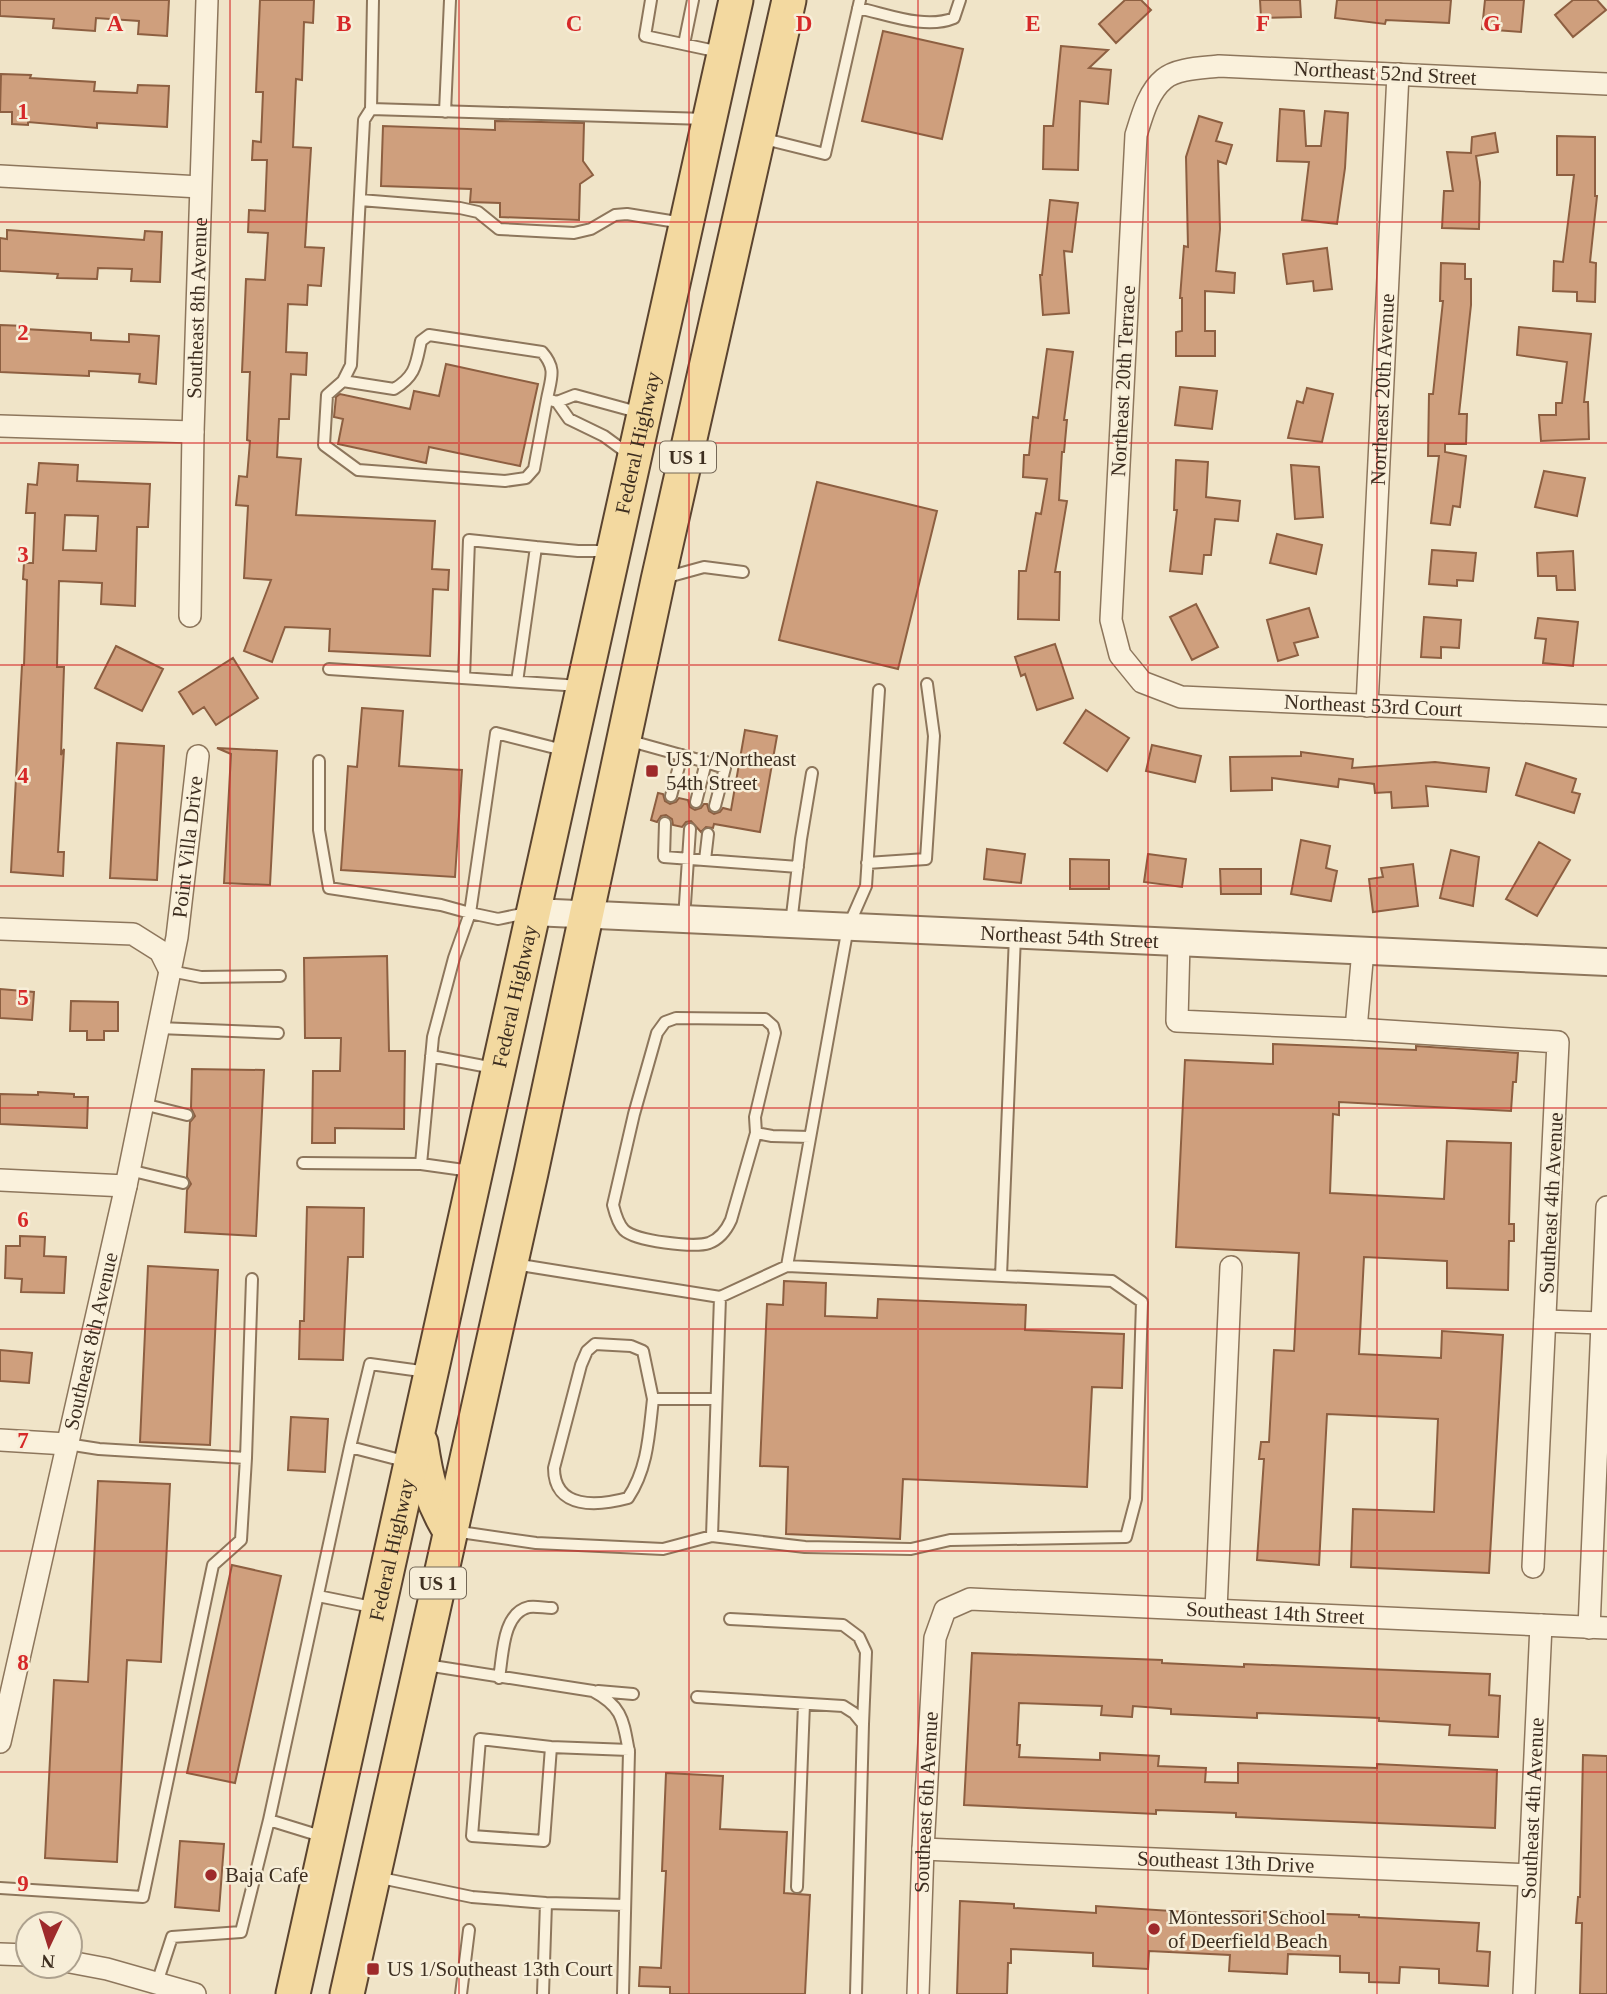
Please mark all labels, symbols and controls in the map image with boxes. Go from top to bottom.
text: A [107,11,124,36]
text: B [336,11,352,36]
text: C [566,11,582,36]
text: D [796,11,812,36]
text: E [1025,11,1041,36]
text: F [1256,11,1270,36]
text: G [1483,11,1501,36]
street label: Northeast 52nd Street [1293,56,1477,90]
text: 1 [17,99,29,124]
street label: Southeast 8th Avenue [182,217,212,399]
street label: Northeast 20th Terrace [1106,285,1140,477]
street label: Northeast 20th Avenue [1366,293,1399,486]
text: 2 [17,320,29,345]
street label: Federal Highway [610,369,665,516]
road number: US 1 [660,442,716,472]
text: 3 [17,542,29,567]
street label: Northeast 53rd Court [1284,690,1463,722]
place label: US 1/Northeast 54th Street [666,747,796,795]
text: 4 [17,763,29,788]
marker: US 1/Northeast 54th Street [644,763,660,779]
street label: Point Villa Drive [167,774,208,919]
street label: Northeast 54th Street [980,921,1159,953]
street label: Federal Highway [487,922,542,1070]
text: 5 [17,985,29,1010]
street label: Southeast 4th Avenue [1534,1112,1568,1294]
text: 6 [17,1207,29,1232]
street label: Southeast 8th Avenue [59,1250,123,1432]
text: 7 [17,1428,29,1453]
street label: Federal Highway [364,1476,419,1623]
road number: US 1 [410,1568,466,1598]
street label: Southeast 14th Street [1185,1597,1365,1629]
text: 8 [17,1650,29,1675]
street label: Southeast 6th Avenue [909,1711,943,1893]
street label: Southeast 4th Avenue [1516,1717,1549,1899]
street label: Southeast 13th Drive [1137,1846,1315,1878]
place label: Baja Cafe [225,1863,308,1887]
marker: Baja Cafe [203,1867,219,1883]
text: 9 [17,1871,29,1896]
place label: Montessori School of Deerfield Beach [1168,1905,1328,1953]
north arrow [14,1910,84,1980]
marker: Montessori School of Deerfield Beach [1146,1921,1162,1937]
text: N [40,1950,55,1972]
place label: US 1/Southeast 13th Court [387,1957,613,1981]
marker: US 1/Southeast 13th Court [365,1961,381,1977]

